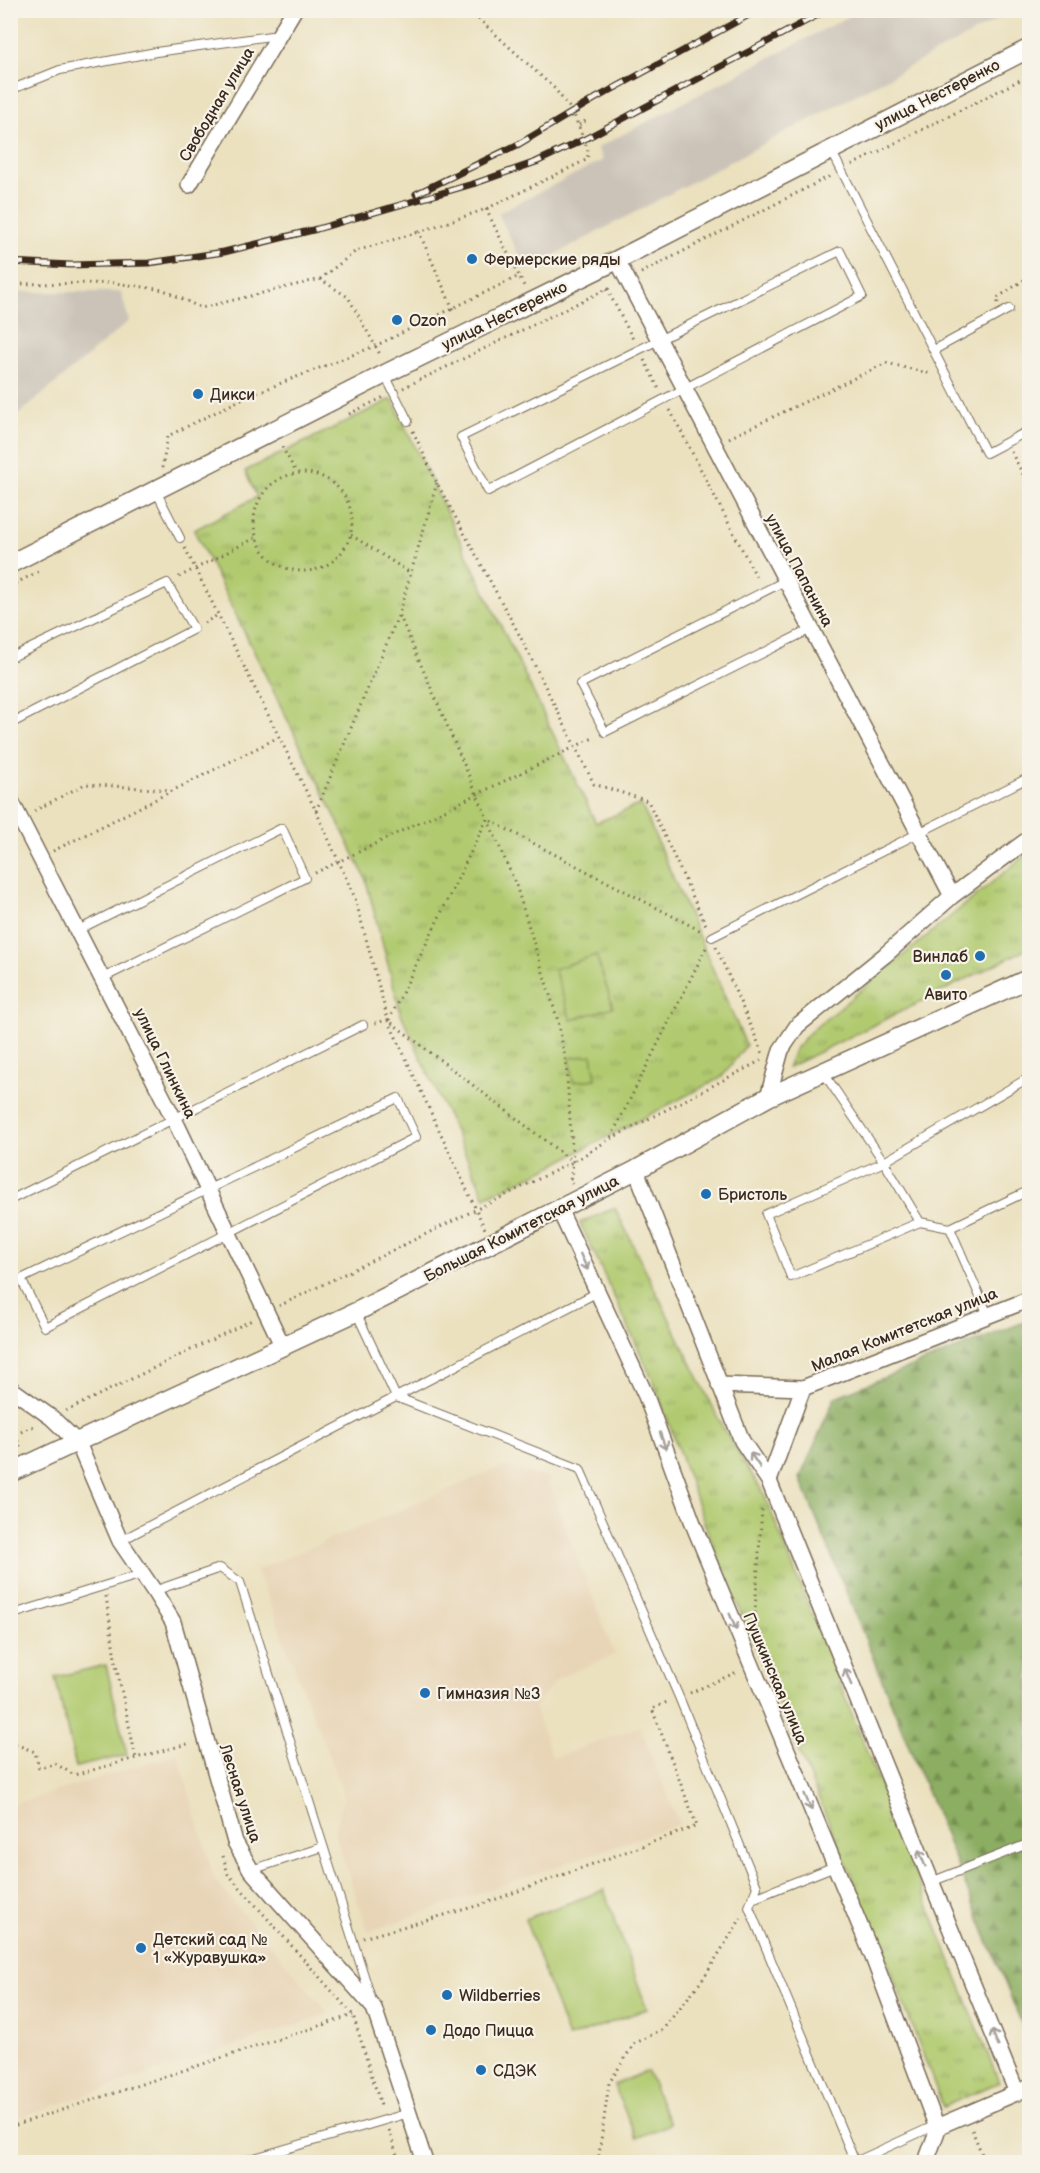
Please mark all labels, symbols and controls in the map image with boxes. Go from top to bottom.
street label: Свободная улица [176,44,259,165]
street label: улица Нестеренко [872,56,1003,135]
place label: Фермерские ряды [484,251,620,270]
marker: Фермерские ряды [465,252,479,266]
street label: улица Нестеренко [439,278,570,355]
place label: Ozon [409,312,447,331]
marker: Ozon [390,313,404,327]
place label: Дикси [210,386,255,405]
marker: Дикси [191,387,205,401]
street label: улица Папанина [761,511,837,631]
place label: Винлаб [913,948,968,967]
marker: Винлаб [973,949,987,963]
marker: Авито [939,968,953,982]
place label: Авито [924,986,967,1005]
street label: улица Глинкина [130,1005,200,1122]
street label: Большая Комитетская улица [421,1172,623,1287]
place label: Бристоль [718,1186,787,1205]
marker: Бристоль [699,1187,713,1201]
one-way arrow [579,1253,591,1271]
street label: Малая Комитетская улица [809,1284,1001,1377]
one-way arrow [658,1431,669,1449]
one-way arrow [749,1452,761,1469]
street label: Пушкинская улица [738,1610,811,1748]
one-way arrow [728,1613,739,1631]
one-way arrow [842,1668,853,1687]
place label: Гимназия №3 [437,1685,541,1704]
marker: Гимназия №3 [418,1686,432,1700]
street label: Лесная улица [214,1741,265,1846]
one-way arrow [804,1793,815,1811]
one-way arrow [916,1849,927,1867]
place label: Детский сад № 1 «Журавушка» [153,1931,268,1968]
marker: Детский сад № 1 «Журавушка» [134,1941,148,1955]
place label: Wildberries [459,1987,540,2006]
marker: Wildberries [440,1988,454,2002]
place label: Додо Пицца [443,2022,534,2041]
marker: Додо Пицца [424,2023,438,2037]
one-way arrow [989,2030,1000,2048]
place label: СДЭК [493,2062,537,2081]
marker: СДЭК [474,2063,488,2077]

